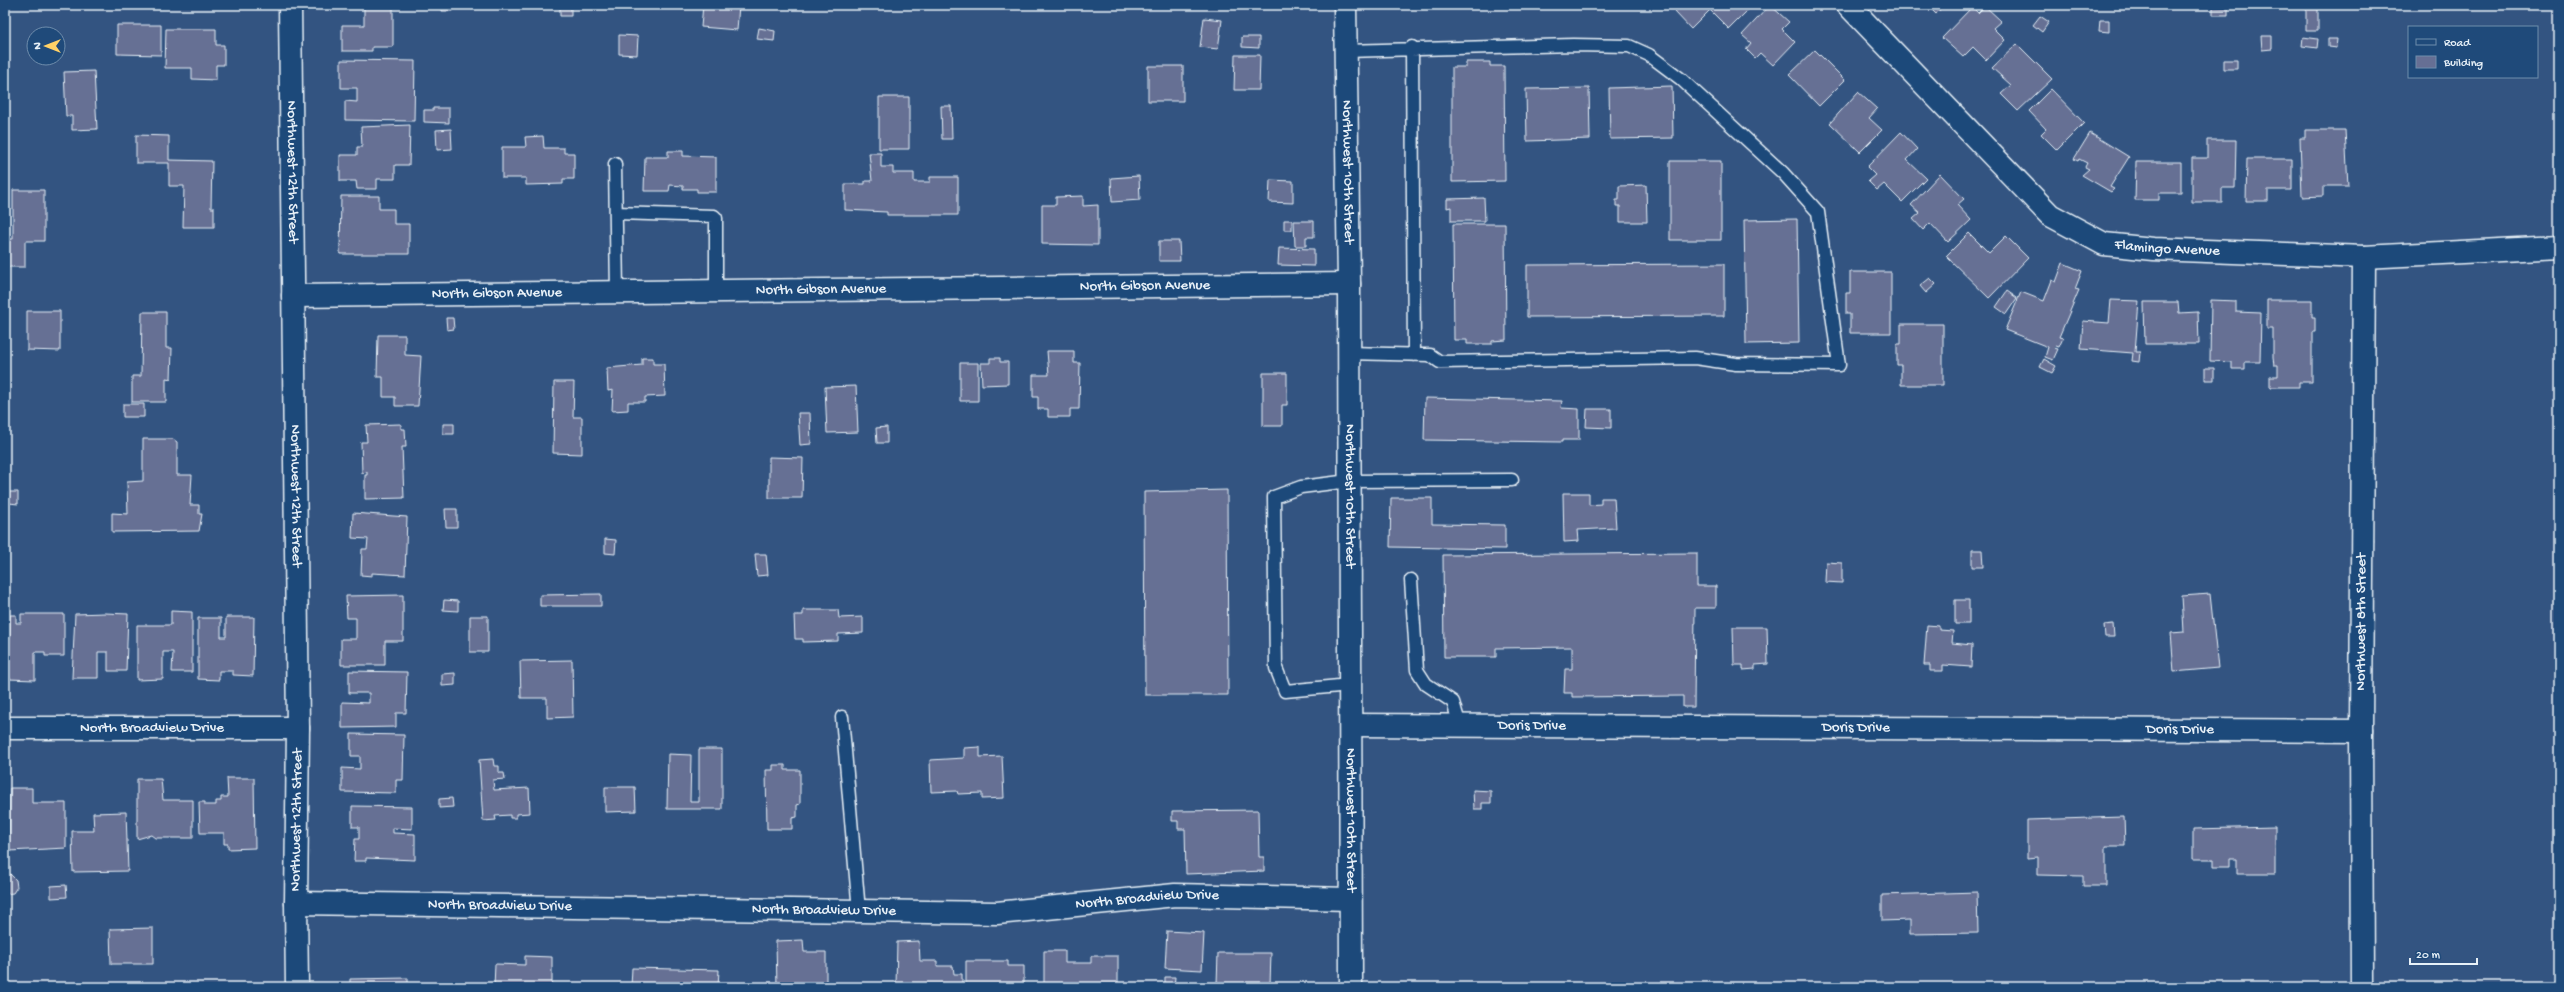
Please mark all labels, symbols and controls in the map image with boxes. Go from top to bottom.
north arrow [26,26,66,66]
legend [2408,26,2538,78]
text: Road [2444,37,2471,51]
text: N [32,42,44,50]
text: Building [2443,57,2483,71]
street label: Northwest 12th Street [282,100,302,245]
street label: Northwest 10th Street [1337,100,1357,246]
street label: Flamingo Avenue [2113,236,2220,261]
street label: North Gibson Avenue [1080,277,1211,296]
street label: North Gibson Avenue [756,280,887,300]
street label: North Gibson Avenue [432,284,563,303]
street label: Northwest 12th Street [286,424,305,569]
street label: Northwest 10th Street [1340,424,1359,570]
street label: Northwest 8th Street [2352,551,2371,691]
street label: Doris Drive [1497,717,1566,735]
street label: North Broadview Drive [80,719,224,737]
street label: Doris Drive [1821,719,1890,737]
street label: Doris Drive [2145,721,2214,739]
street label: Northwest 12th Street [287,747,307,892]
street label: Northwest 10th Street [1341,748,1360,894]
street label: North Broadview Drive [1075,886,1220,914]
street label: North Broadview Drive [428,896,572,916]
street label: North Broadview Drive [752,901,896,921]
scale bar [2410,940,2477,966]
text: 20 m [2416,949,2441,963]

